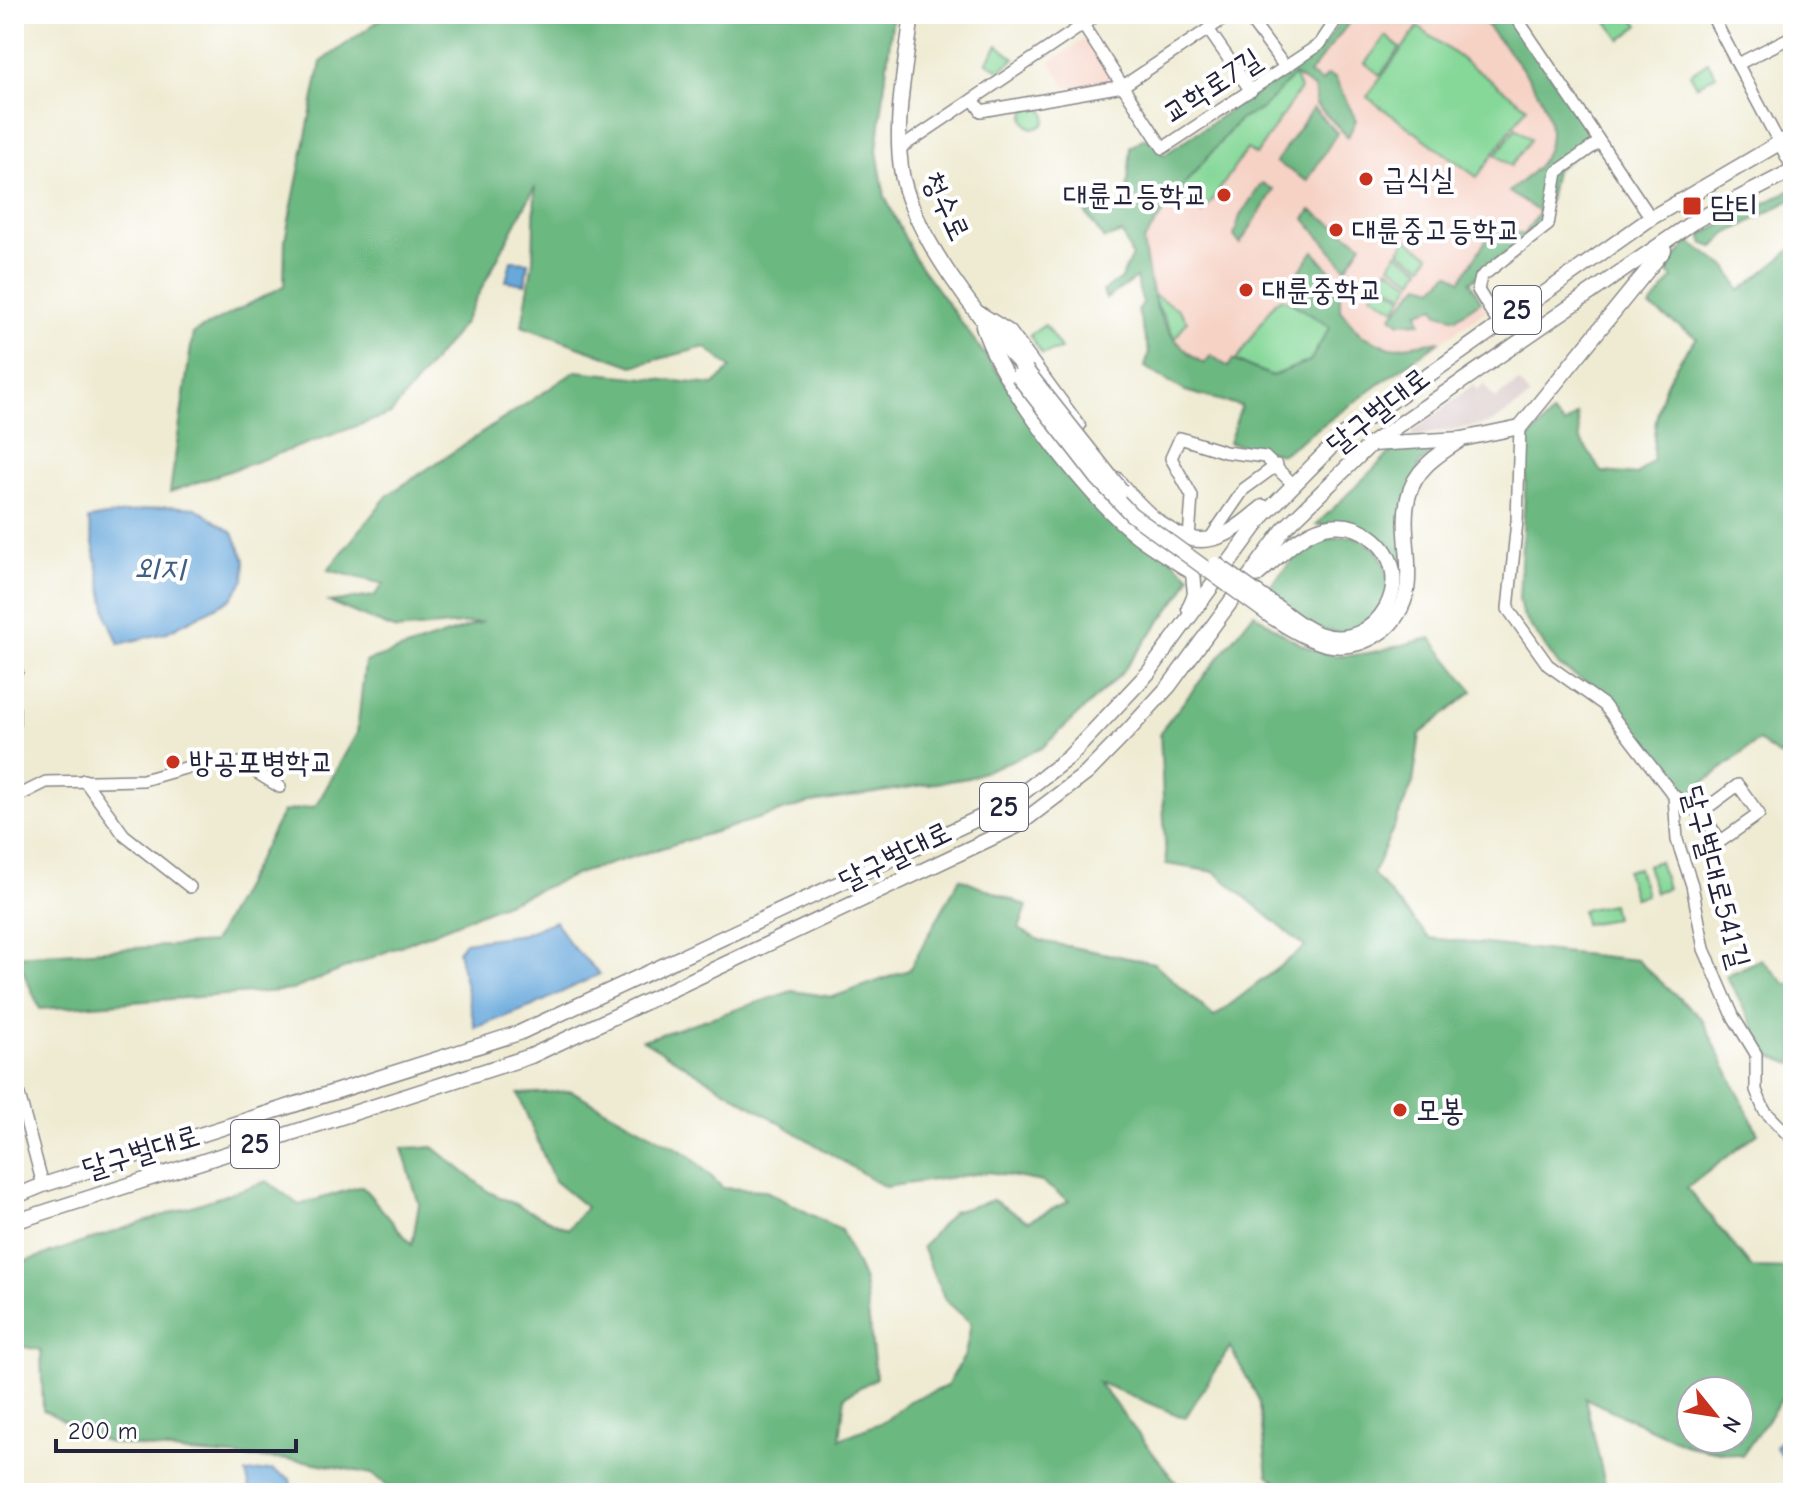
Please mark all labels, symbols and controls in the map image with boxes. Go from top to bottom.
street label: 교학로7길 [1156,41,1268,131]
place label: 급식실 [1382,162,1454,197]
street label: 청수로 [915,166,977,246]
marker: 급식실 [1357,170,1375,188]
place label: 대륜고등학교 [1063,178,1208,213]
marker: 대륜고등학교 [1215,186,1233,204]
place label: 담티 [1710,189,1758,224]
marker: 담티 [1681,195,1703,217]
place label: 대륜중고등학교 [1352,213,1521,248]
marker: 대륜중고등학교 [1327,221,1345,239]
place label: 대륜중학교 [1262,273,1383,308]
marker: 대륜중학교 [1237,281,1255,299]
road number: 25 [1493,286,1541,334]
street label: 달구벌대로 [1320,360,1436,462]
water label: 외지 [133,550,188,587]
place label: 방공포병학교 [189,745,334,780]
marker: 방공포병학교 [164,753,182,771]
street label: 달구벌대로541길 [1675,782,1757,972]
road number: 25 [980,783,1028,831]
street label: 달구벌대로 [833,814,957,898]
place label: 모봉 [1416,1093,1464,1128]
marker: 모봉 [1391,1101,1409,1119]
street label: 달구벌대로 [78,1118,204,1186]
road number: 25 [231,1120,279,1168]
north arrow [1675,1375,1755,1455]
scale bar [56,1403,296,1453]
text: N [1717,1412,1746,1437]
text: 200 m [68,1417,138,1445]

